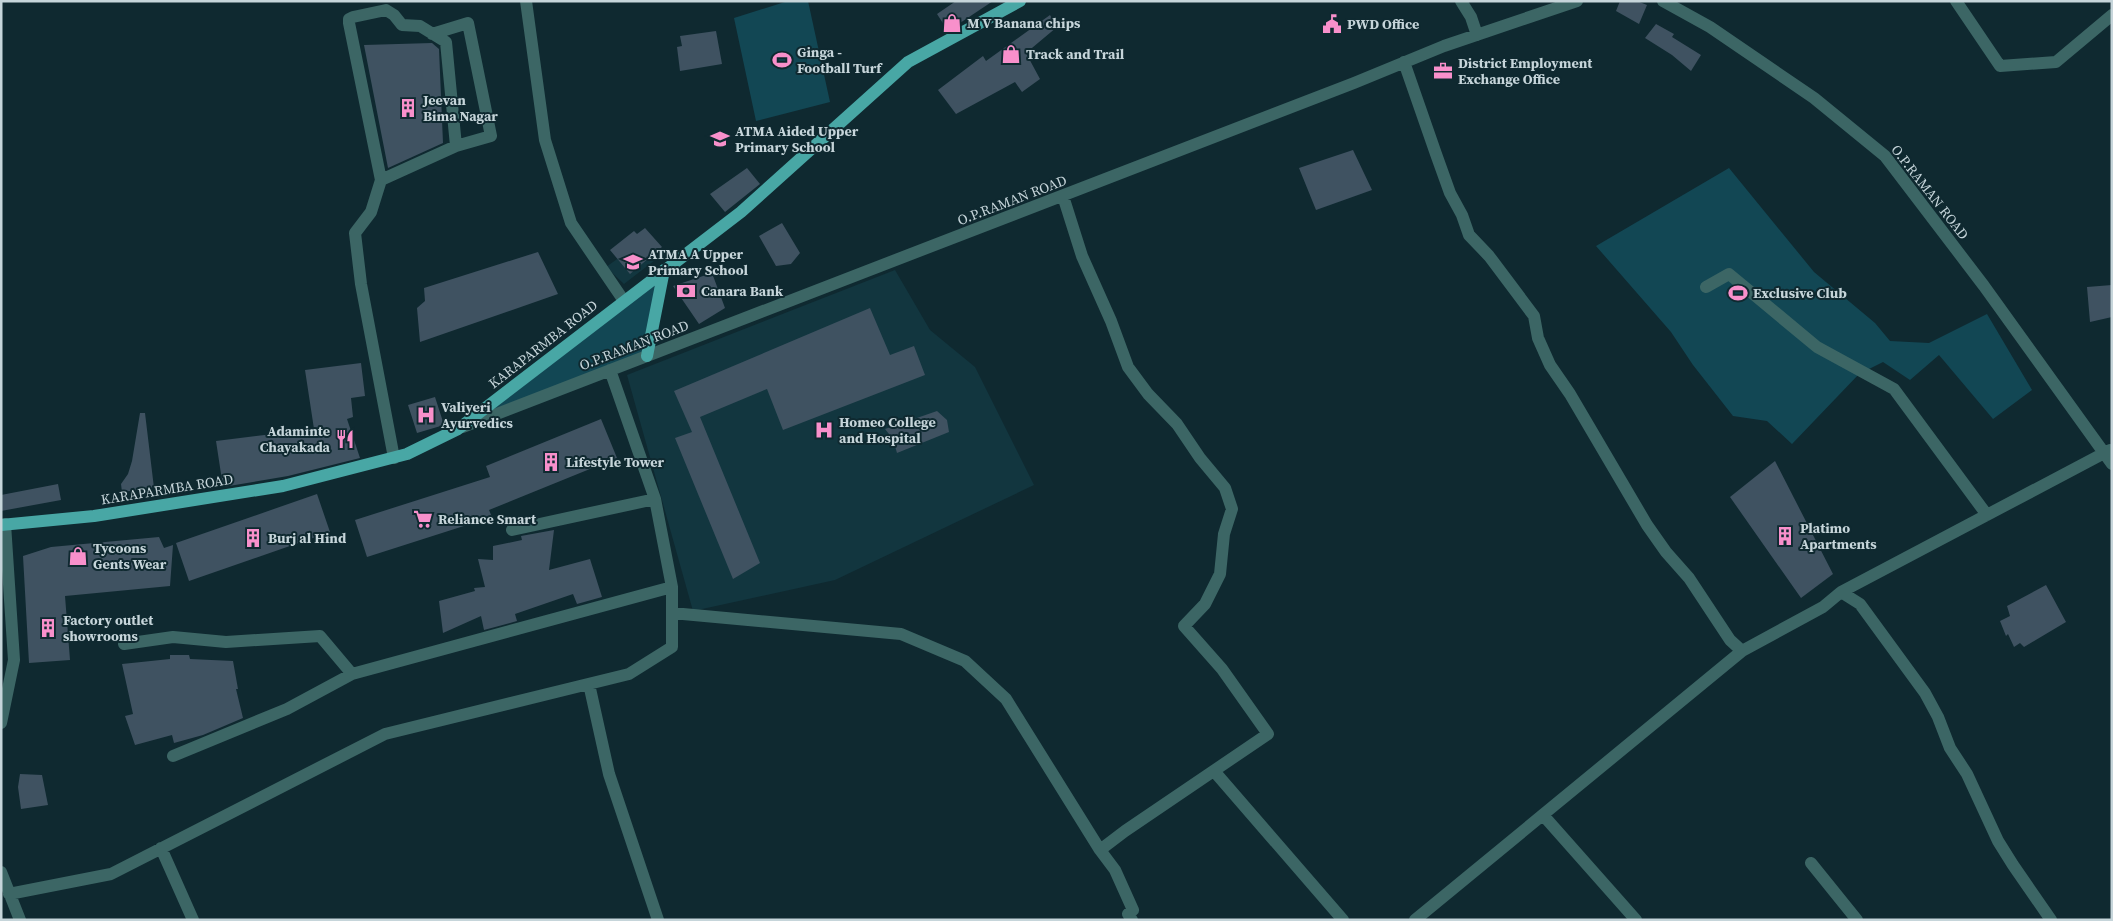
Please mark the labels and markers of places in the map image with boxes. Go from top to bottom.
shop icon: M V Banana chips [941,12,963,34]
place label: M V Banana chips [967,13,1081,33]
public building icon: PWD Office [1321,13,1343,35]
place label: PWD Office [1347,14,1419,34]
place label: Ginga - Football Turf [797,42,883,78]
shop icon: Track and Trail [1000,43,1022,65]
place label: Track and Trail [1026,44,1125,64]
sports icon: Ginga - Football Turf [771,49,793,71]
place label: District Employment Exchange Office [1458,53,1593,89]
office icon: District Employment Exchange Office [1432,60,1454,82]
place label: Jeevan Bima Nagar [422,90,498,126]
building icon: Jeevan Bima Nagar [397,97,419,119]
place label: ATMA Aided Upper Primary School [735,121,859,157]
school or university icon: ATMA Aided Upper Primary School [709,128,731,150]
place label: ATMA A Upper Primary School [648,244,749,280]
school or university icon: ATMA A Upper Primary School [622,251,644,273]
bank icon: Canara Bank [675,280,697,302]
place label: Canara Bank [701,281,784,301]
sports icon: Exclusive Club [1727,282,1749,304]
place label: Exclusive Club [1753,283,1847,303]
place label: Valiyeri Ayurvedics [441,397,514,433]
hospital icon: Valiyeri Ayurvedics [415,404,437,426]
place label: Homeo College and Hospital [839,412,936,448]
hospital icon: Homeo College and Hospital [813,419,835,441]
place label: Adaminte Chayakada [260,421,331,457]
restaurant icon: Adaminte Chayakada [334,428,356,450]
building icon: Lifestyle Tower [540,451,562,473]
place label: Lifestyle Tower [566,452,665,472]
supermarket icon: Reliance Smart [412,508,434,530]
place label: Reliance Smart [438,509,537,529]
place label: Platimo Apartments [1800,518,1877,554]
building icon: Platimo Apartments [1774,525,1796,547]
building icon: Burj al Hind [242,527,264,549]
place label: Burj al Hind [268,528,347,548]
place label: Tycoons Gents Wear [93,538,167,574]
shop icon: Tycoons Gents Wear [67,545,89,567]
place label: Factory outlet showrooms [63,610,154,646]
building icon: Factory outlet showrooms [37,617,59,639]

